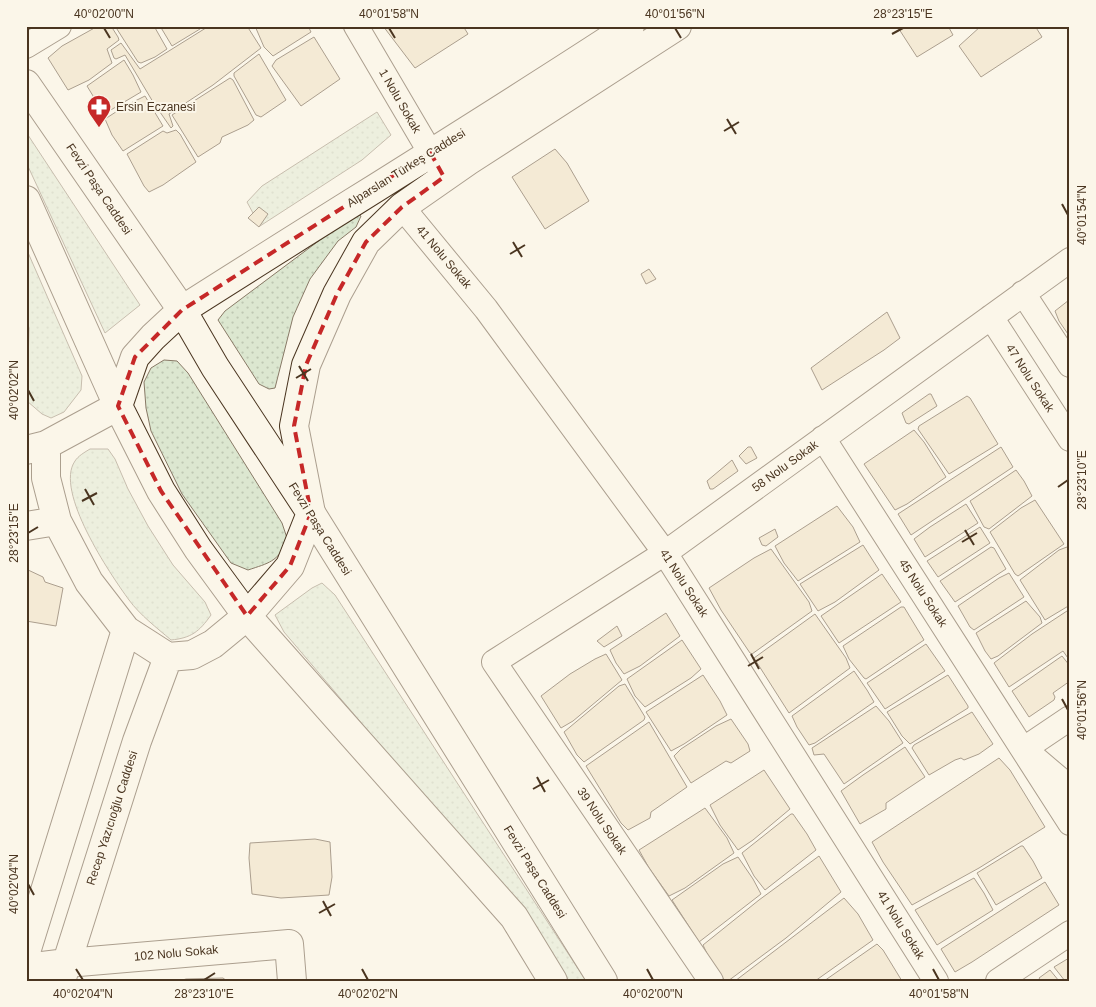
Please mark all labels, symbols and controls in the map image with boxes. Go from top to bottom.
text: 40°02'00"N [74,7,134,21]
text: 40°01'58"N [359,7,419,21]
text: 40°01'56"N [645,7,705,21]
text: 28°23'15"E [873,7,933,21]
street label: 1 Nolu Sokak [376,67,424,136]
pharmacy icon: Ersin Eczanesi [86,94,112,128]
place label: Ersin Eczanesi [116,100,195,114]
street label: Alparslan Türkeş Caddesi [344,126,468,210]
street label: Fevzi Paşa Caddesi [63,141,135,237]
text: 40°01'54"N [1075,185,1089,245]
street label: 41 Nolu Sokak [414,223,475,292]
street label: 47 Nolu Sokak [1003,341,1058,415]
text: 40°02'02"N [7,360,21,420]
street label: 58 Nolu Sokak [749,437,821,495]
text: 28°23'10"E [1075,450,1089,510]
street label: Fevzi Paşa Caddesi [286,480,354,578]
text: 28°23'15"E [7,503,21,563]
street label: 41 Nolu Sokak [657,546,712,620]
street label: 45 Nolu Sokak [896,556,951,630]
text: 40°01'56"N [1075,680,1089,740]
street label: Recep Yazıcıoğlu Caddesi [84,749,140,887]
street label: 39 Nolu Sokak [574,785,630,858]
street label: Fevzi Paşa Caddesi [501,823,569,921]
text: 40°02'04"N [7,854,21,914]
street label: 41 Nolu Sokak [874,888,928,963]
street label: 102 Nolu Sokak [133,942,220,964]
text: 40°02'04"N [53,987,113,1001]
text: 28°23'10"E [174,987,234,1001]
text: 40°02'02"N [338,987,398,1001]
text: 40°02'00"N [623,987,683,1001]
text: 40°01'58"N [909,987,969,1001]

